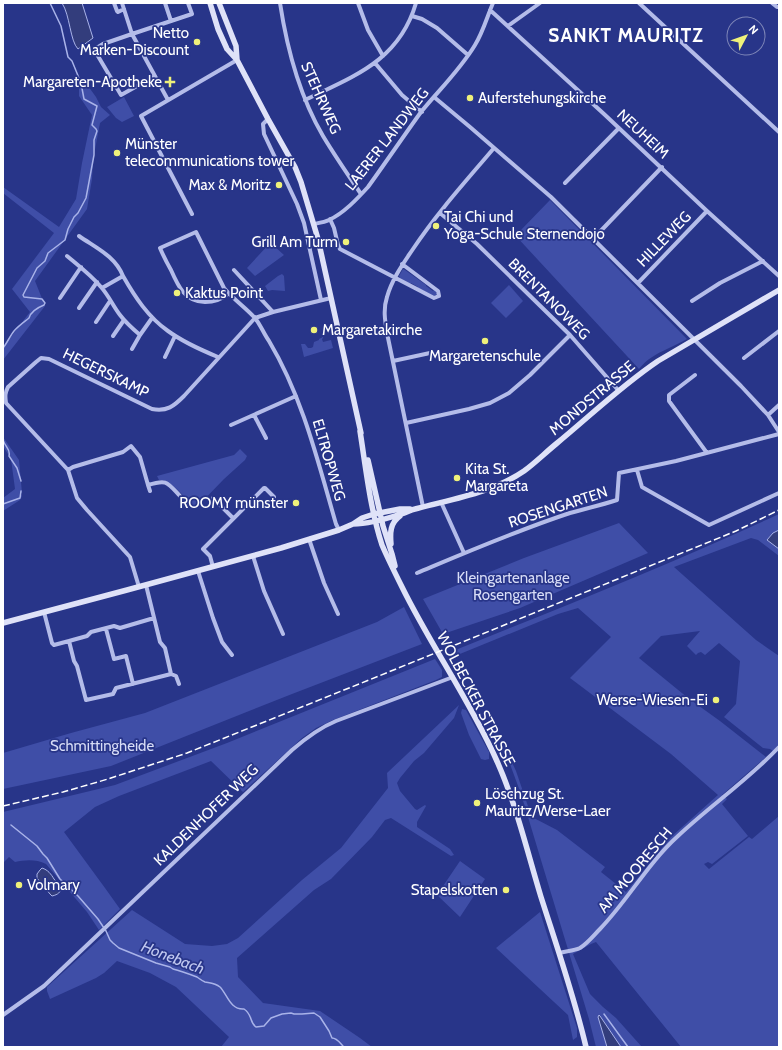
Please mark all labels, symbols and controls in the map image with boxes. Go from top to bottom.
north arrow [726,16,766,56]
text: N [746,22,761,37]
place label: Netto Marken-Discount [80,24,189,59]
district label: SANKT MAURITZ [548,24,704,47]
marker: Netto Marken-Discount [192,37,202,47]
street label: STEHRWEG [297,59,345,137]
place label: Margareten-Apotheke [23,73,162,91]
marker: Margareten-Apotheke [165,77,175,87]
street label: LAERER LANDWEG [341,84,433,194]
place label: Auferstehungskirche [478,89,606,107]
marker: Auferstehungskirche [465,93,475,103]
street label: NEUHEIM [613,105,673,163]
place label: Münster telecommunications tower [125,135,294,170]
marker: Münster telecommunications tower [112,148,122,158]
place label: Max & Moritz [188,176,271,194]
marker: Max & Moritz [274,180,284,190]
place label: Tai Chi und Yoga-Schule Sternendojo [443,208,605,243]
street label: HILLEWEG [633,208,695,270]
marker: Tai Chi und Yoga-Schule Sternendojo [431,221,441,231]
place label: Grill Am Turm [251,233,338,251]
marker: Grill Am Turm [341,237,351,247]
street label: BRENTANOWEG [505,255,593,343]
place label: Kaktus Point [185,284,263,302]
marker: Kaktus Point [172,288,182,298]
place label: Margaretakirche [322,321,422,339]
marker: Margaretakirche [309,325,319,335]
marker: Margaretenschule [480,336,490,346]
street label: HEGERSKAMP [60,344,152,402]
place label: Margaretenschule [429,347,541,365]
street label: MONDSTRASSE [546,357,638,439]
street label: ELTROPWEG [309,417,349,503]
place label: Kita St. Margareta [465,460,529,495]
marker: Kita St. Margareta [452,473,462,483]
street label: ROSENGARTEN [506,482,610,532]
place label: ROOMY münster [179,494,288,512]
marker: ROOMY münster [291,498,301,508]
park label: Kleingartenanlage Rosengarten [456,569,570,604]
street label: WOLBECKER STRASSE [433,629,519,769]
place label: Werse-Wiesen-Ei [596,691,708,709]
marker: Werse-Wiesen-Ei [711,695,721,705]
park label: Schmittingheide [50,737,154,755]
street label: KALDENHOFER WEG [150,761,262,869]
place label: Löschzug St. Mauritz/Werse-Laer [485,785,611,820]
marker: Löschzug St. Mauritz/Werse-Laer [472,798,482,808]
street label: AM MOORESCH [594,824,676,916]
place label: Volmary [27,876,80,894]
marker: Volmary [14,880,24,890]
place label: Stapelskotten [411,881,498,899]
marker: Stapelskotten [501,885,511,895]
water label: Honebach [138,937,207,978]

